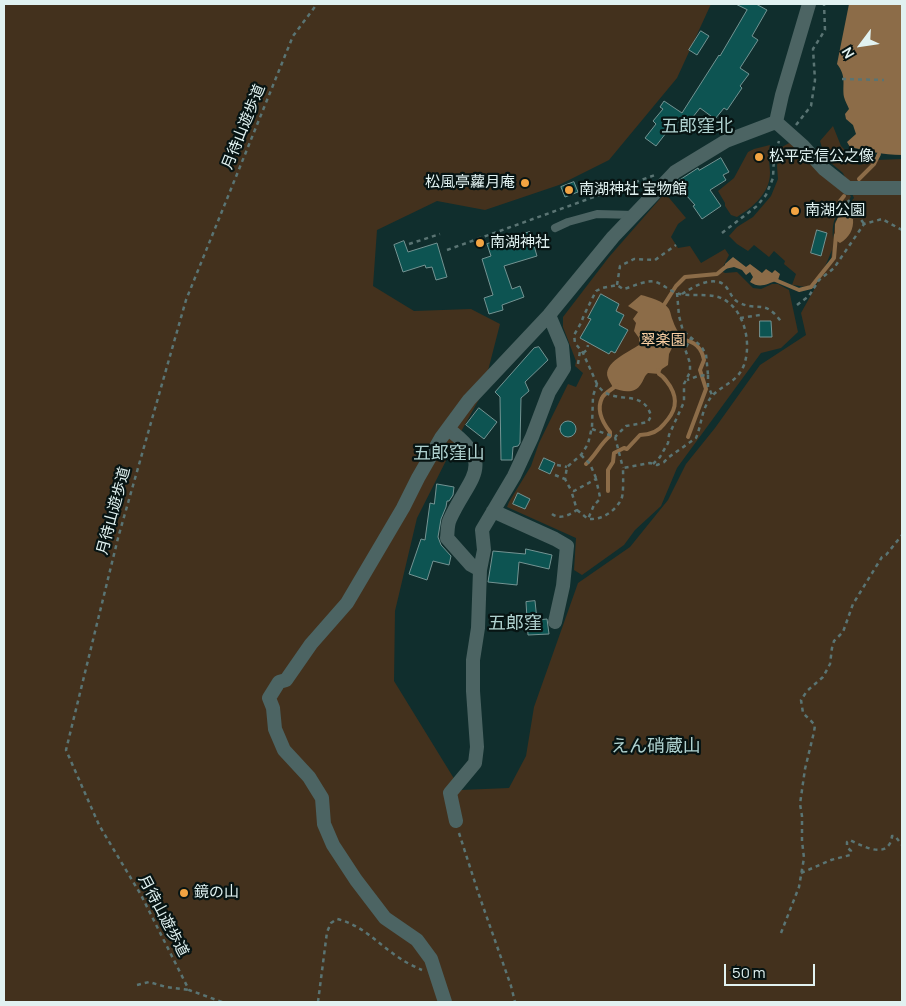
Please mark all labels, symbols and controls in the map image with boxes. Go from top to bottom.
north arrow [836,20,886,70]
text: N [837,44,858,62]
street label: 月待山遊歩道 [219,82,269,172]
district label: 五郎窪北 [661,116,733,138]
place label: 松平定信公之像 [769,148,874,166]
marker: 松平定信公之像 [753,151,765,163]
place label: 松風亭蘿月庵 [425,174,515,192]
marker: 松風亭蘿月庵 [519,177,531,189]
place label: 南湖神社 宝物館 [579,181,687,199]
marker: 南湖神社 宝物館 [563,184,575,196]
place label: 南湖公園 [805,202,865,220]
marker: 南湖公園 [789,205,801,217]
place label: 南湖神社 [490,234,550,252]
marker: 南湖神社 [474,237,486,249]
park label: 翠楽園 [641,332,685,350]
district label: 五郎窪山 [413,443,485,465]
street label: 月待山遊歩道 [94,465,134,557]
district label: 五郎窪 [488,613,542,635]
district label: えん硝蔵山 [611,736,701,758]
street label: 月待山遊歩道 [134,872,192,960]
place label: 鏡の山 [194,884,239,902]
marker: 鏡の山 [178,887,190,899]
scale bar [726,954,817,986]
text: 50 m [732,962,766,983]

